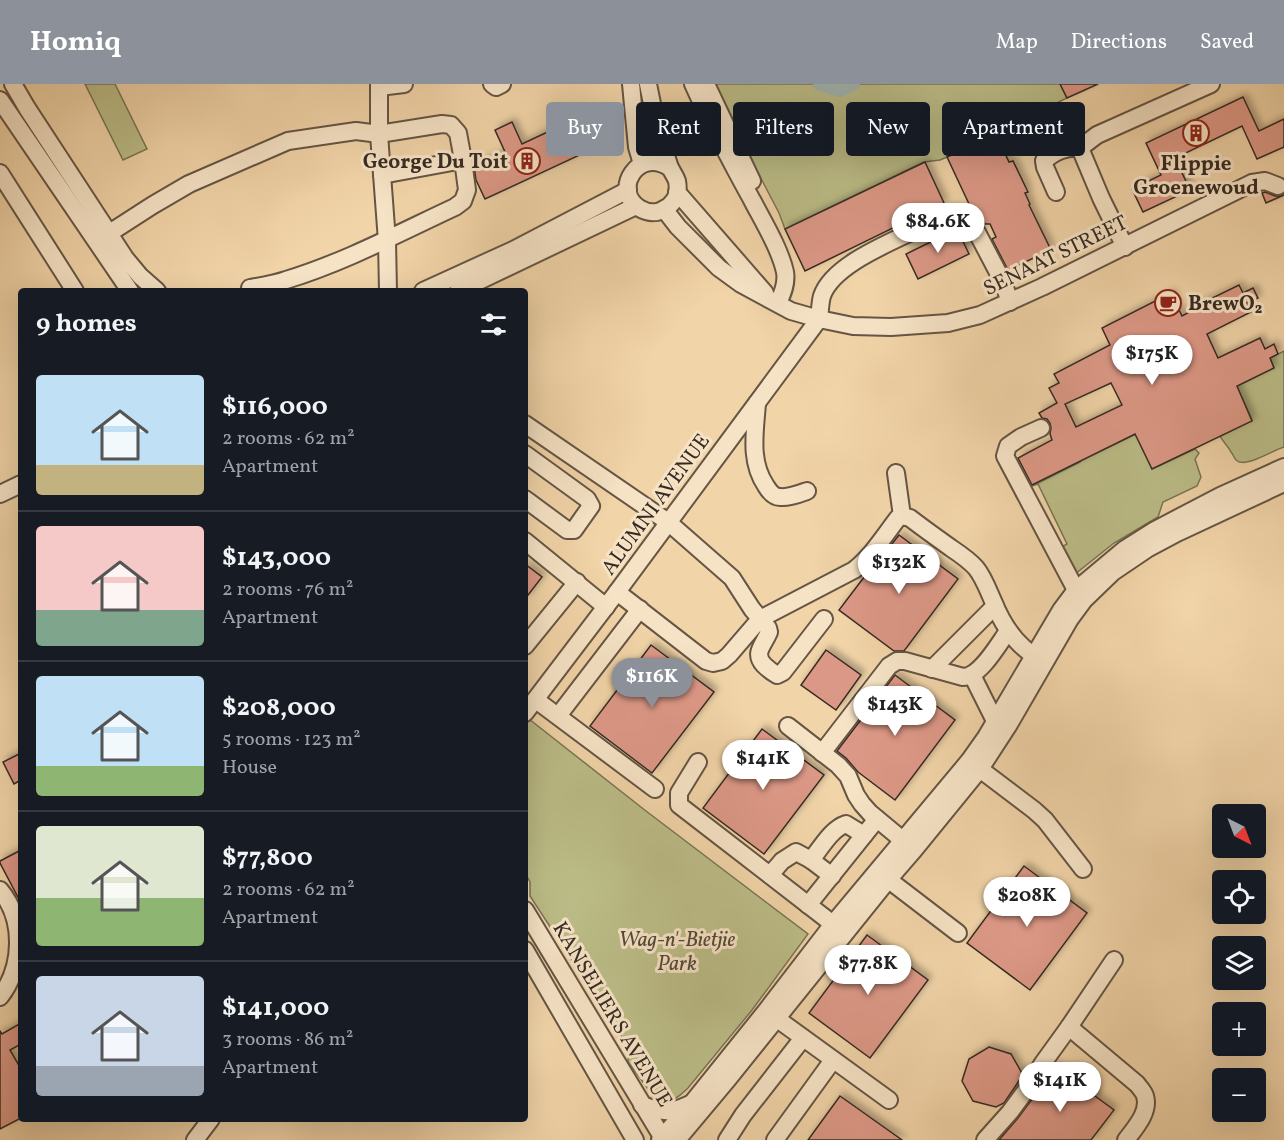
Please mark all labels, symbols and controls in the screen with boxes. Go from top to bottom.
text: Homiq [30,23,121,62]
text: Map [996,28,1038,57]
text: Directions [1071,28,1167,57]
text: Saved [1200,28,1254,57]
chip: Buy [546,102,624,156]
chip: Rent [636,102,721,156]
chip: Filters [733,102,834,156]
chip: New [846,102,930,156]
chip: Apartment [942,102,1085,156]
building icon: Flippie Groenewoud [1181,118,1211,148]
building icon: George Du Toit [512,146,542,176]
place label: George Du Toit [363,148,508,177]
place label: Flippie Groenewoud [1133,150,1259,203]
pin: $84.6K [889,203,987,254]
text: $84.6K [906,208,970,236]
street label: SENAAT STREET [979,209,1133,304]
cafe icon: BrewO₂ [1153,288,1183,318]
place label: BrewO₂ [1188,290,1262,319]
text: 9 homes [36,306,137,342]
icon: filters [477,308,510,341]
pin: $175K [1110,335,1194,386]
text: $175K [1126,340,1178,368]
text: $116,000 [222,389,328,425]
icon: home [84,399,156,471]
text: 2 rooms · 62 m² [222,425,355,453]
street label: ALUMNI AVENUE [595,428,717,582]
text: Apartment [222,453,318,481]
text: $143,000 [222,540,331,576]
pin: $132K [857,544,941,595]
text: $132K [872,549,926,577]
icon: home [84,550,156,622]
text: 2 rooms · 76 m² [222,576,354,604]
text: Apartment [222,604,318,632]
pin: $116K [610,658,694,709]
text: $116K [626,663,678,691]
pin: $143K [853,686,937,737]
text: $208,000 [222,690,336,726]
text: $143K [867,691,923,719]
icon: home [84,700,156,772]
text: 5 rooms · 123 m² [222,726,361,754]
pin: $141K [721,740,805,791]
text: $141K [736,745,790,773]
text: House [222,754,277,782]
north arrow [1212,804,1266,858]
map controls [1212,804,1266,1122]
text: $77,800 [222,840,313,876]
icon: home [84,850,156,922]
button: locate [1212,870,1266,924]
text: 2 rooms · 62 m² [222,876,355,904]
pin: $208K [985,877,1069,928]
text: $208K [997,882,1057,910]
text: Apartment [222,904,318,932]
street label: KANSELIERS AVENUE [545,917,679,1113]
park label: Wag-n'-Bietjie Park [619,926,736,979]
button: layers [1212,936,1266,990]
pin: $77.8K [819,945,917,996]
text: $77.8K [838,950,898,978]
text: $141,000 [222,990,329,1026]
icon: home [84,1000,156,1072]
button: + [1212,1002,1266,1056]
text: 3 rooms · 86 m² [222,1026,353,1054]
text: Apartment [222,1054,318,1082]
pin: $141K [1018,1062,1102,1113]
text: $141K [1033,1067,1087,1095]
button: − [1212,1068,1266,1122]

